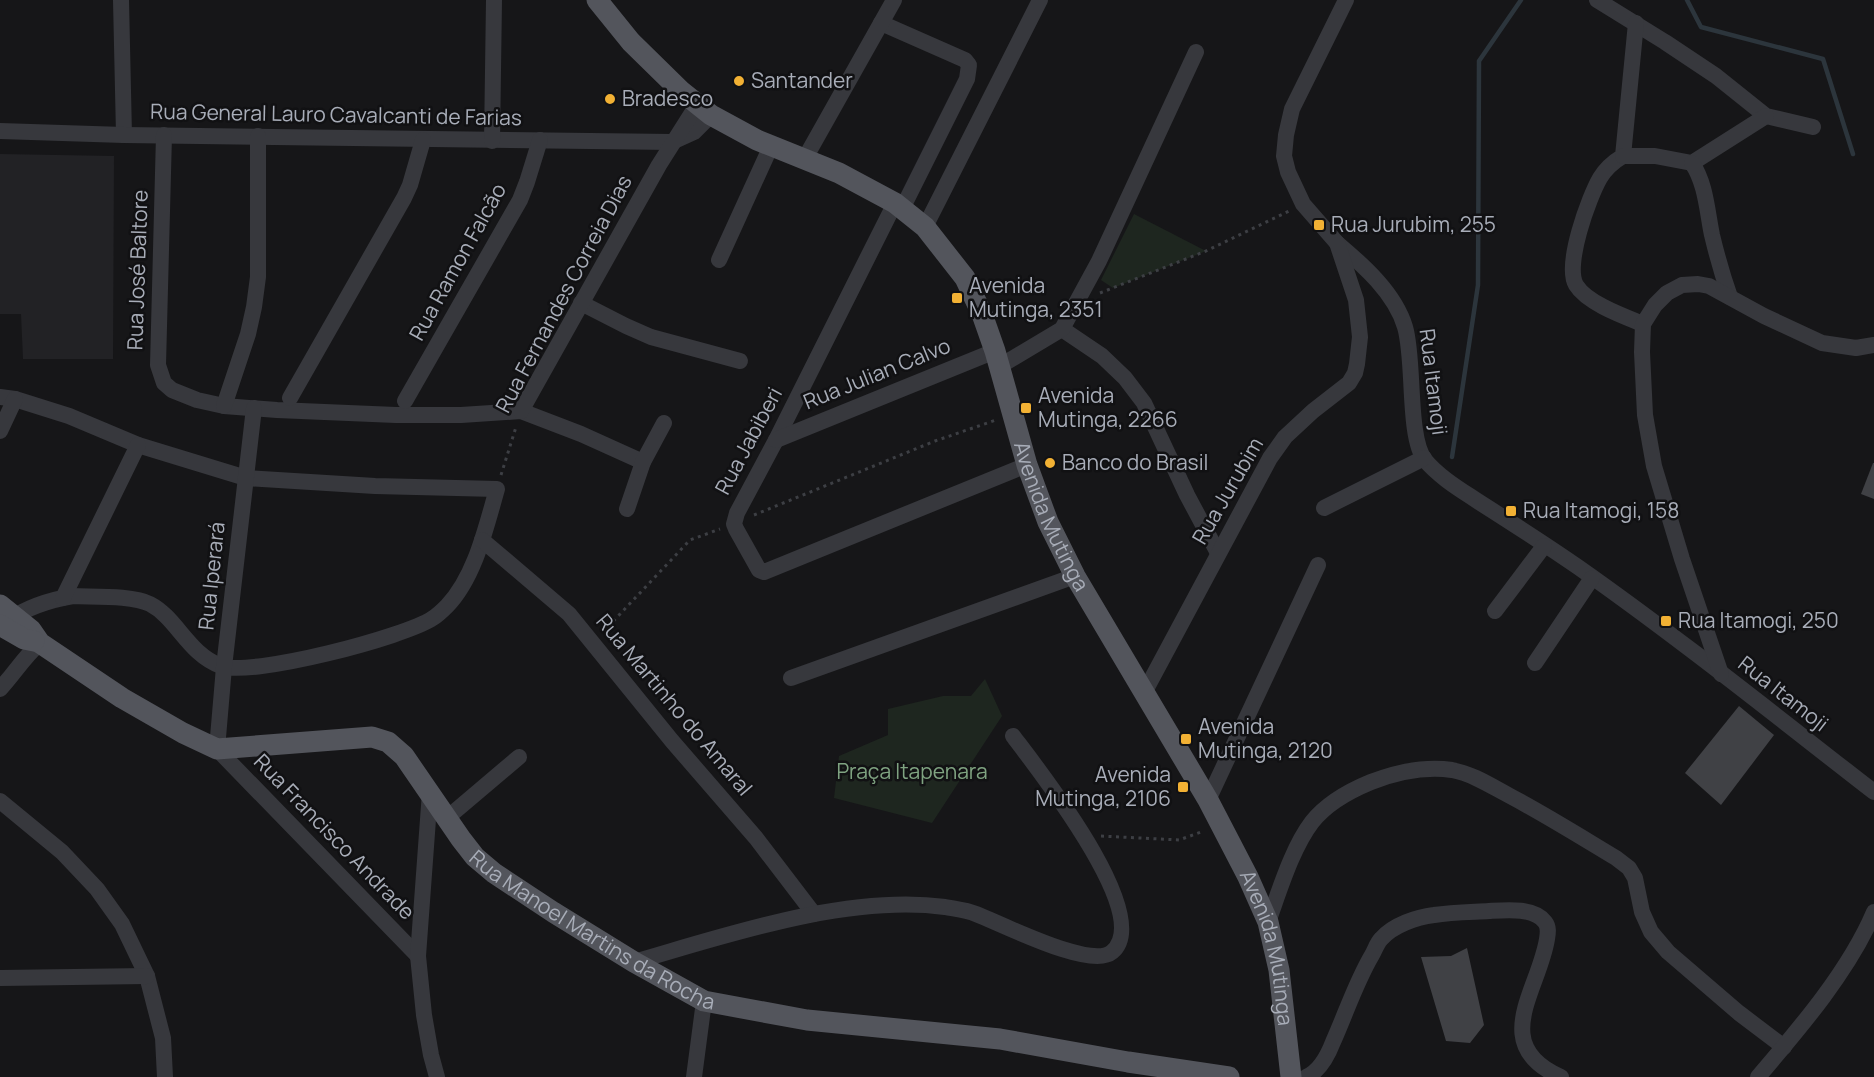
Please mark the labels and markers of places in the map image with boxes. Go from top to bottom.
place label: Santander [751,66,853,94]
marker: Santander [732,74,746,88]
place label: Bradesco [622,84,713,112]
marker: Bradesco [603,92,617,106]
place label: Rua Jurubim, 255 [1331,210,1496,238]
marker: Rua Jurubim, 255 [1312,218,1326,232]
place label: Avenida Mutinga, 2351 [969,271,1103,323]
marker: Avenida Mutinga, 2351 [950,291,964,305]
place label: Avenida Mutinga, 2266 [1038,381,1178,433]
marker: Avenida Mutinga, 2266 [1019,401,1033,415]
place label: Banco do Brasil [1062,448,1208,476]
marker: Banco do Brasil [1043,456,1057,470]
place label: Rua Itamogi, 158 [1523,496,1679,524]
marker: Rua Itamogi, 158 [1504,504,1518,518]
place label: Rua Itamogi, 250 [1678,606,1839,634]
marker: Rua Itamogi, 250 [1659,614,1673,628]
place label: Avenida Mutinga, 2120 [1198,712,1333,764]
marker: Avenida Mutinga, 2120 [1179,732,1193,746]
place label: Avenida Mutinga, 2106 [1035,760,1171,812]
marker: Avenida Mutinga, 2106 [1176,780,1190,794]

